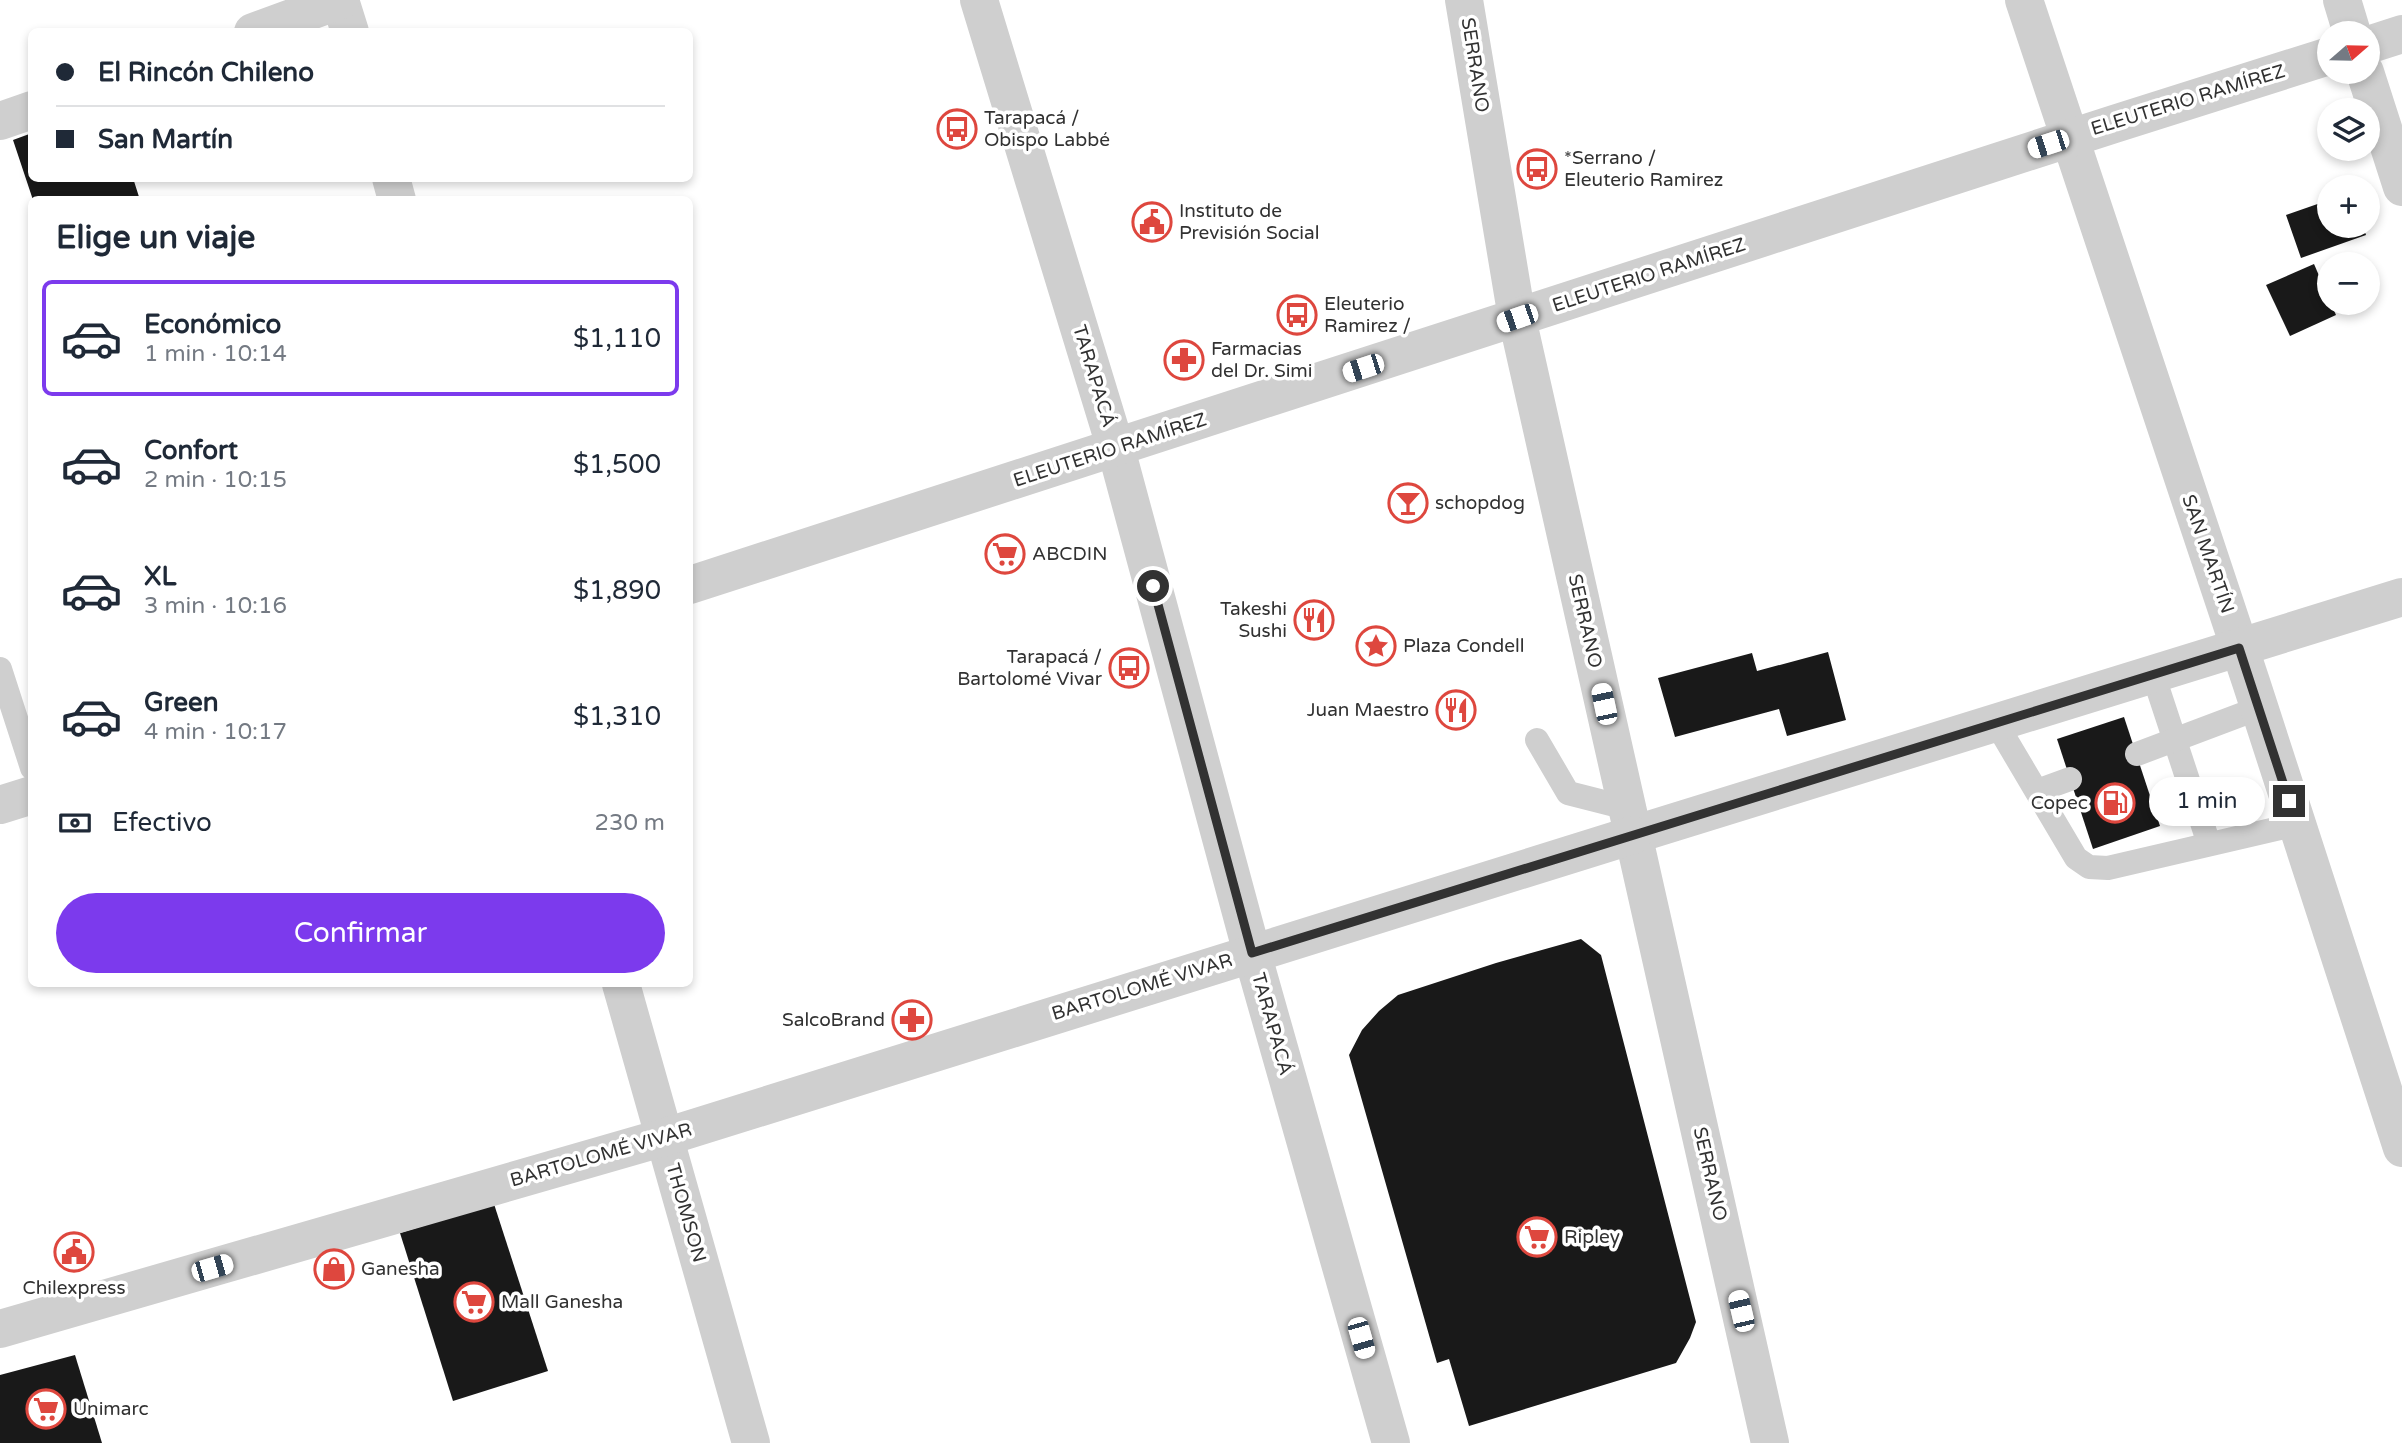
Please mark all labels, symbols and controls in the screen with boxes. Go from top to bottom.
street label: SERRANO [1457,16,1493,114]
north arrow [2317,21,2380,84]
map controls [2317,21,2380,315]
text: El Rincón Chileno [98,57,314,88]
street label: ELEUTERIO RAMÍREZ [2088,59,2288,140]
button: layers [2317,98,2380,161]
place label: Tarapacá / Obispo Labbé [984,107,1110,151]
bus stop icon: Tarapacá / Obispo Labbé [936,108,978,150]
text: San Martín [98,124,233,155]
car [2025,128,2072,160]
place label: *Serrano / Eleuterio Ramirez [1564,147,1723,191]
bus stop icon: *Serrano / Eleuterio Ramirez [1516,148,1558,190]
button: + [2317,175,2380,238]
place label: Instituto de Previsión Social [1179,200,1320,244]
public building icon: Instituto de Previsión Social [1131,201,1173,243]
text: Elige un viaje [56,219,255,257]
street label: ELEUTERIO RAMÍREZ [1549,232,1748,317]
button: − [2317,252,2380,315]
place label: Eleuterio Ramirez / [1324,293,1411,337]
bus stop icon: Eleuterio Ramirez / [1276,294,1318,336]
car [1494,301,1541,335]
icon: car [60,307,123,370]
text: Económico [144,309,281,340]
street label: TARAPACÁ [1068,322,1121,430]
text: $1,110 [573,323,661,354]
place label: Farmacias del Dr. Simi [1211,338,1313,382]
pharmacy icon: Farmacias del Dr. Simi [1163,339,1205,381]
text: 1 min · 10:14 [144,340,287,368]
car [1340,352,1387,384]
street label: ELEUTERIO RAMÍREZ [1010,407,1209,492]
icon: car [60,433,123,496]
text: Confort [144,435,238,466]
text: $1,500 [573,449,661,480]
text: 2 min · 10:15 [144,466,287,494]
bar icon: schopdog [1387,482,1429,524]
street label: SAN MARTÍN [2177,491,2240,616]
place label: schopdog [1435,492,1525,514]
supermarket icon: ABCDIN [984,533,1026,575]
place label: ABCDIN [1032,543,1108,565]
icon: car [60,559,123,622]
text: XL [144,561,176,592]
route start [1137,570,1169,602]
street label: SERRANO [1564,572,1606,670]
text: $1,890 [573,575,661,606]
text: 3 min · 10:16 [144,592,287,620]
place label: Takeshi Sushi [1220,598,1287,642]
restaurant icon: Takeshi Sushi [1293,599,1335,641]
place icon: Plaza Condell [1355,625,1397,667]
place label: Plaza Condell [1403,635,1524,657]
place label: Tarapacá / Bartolomé Vivar [957,646,1103,690]
bus stop icon: Tarapacá / Bartolomé Vivar [1108,647,1150,689]
car [1590,681,1619,727]
icon: car [60,685,123,748]
text: Green [144,687,219,718]
restaurant icon: Juan Maestro [1435,689,1477,731]
place label: Juan Maestro [1307,699,1429,721]
text: $1,310 [573,701,661,732]
text: 4 min · 10:17 [144,718,287,746]
callout: 1 min [2149,776,2264,826]
fuel station icon: Copec [2094,782,2136,824]
route end [2273,785,2305,817]
text: 1 min [2176,787,2238,815]
place label: Copec [2031,792,2088,814]
icon: cash [56,804,94,842]
text: Efectivo [112,807,212,838]
text: 230 m [595,809,665,837]
button: Confirmar [56,893,665,973]
street label: BARTOLOMÉ VIVAR [1049,949,1235,1025]
street label: TARAPACÁ [1247,970,1298,1078]
pharmacy icon: SalcoBrand [891,999,933,1041]
place label: SalcoBrand [782,1009,885,1031]
street label: BARTOLOMÉ VIVAR [508,1119,694,1191]
street label: SERRANO [1689,1125,1731,1223]
street label: THOMSON [661,1161,711,1265]
supermarket icon: Ripley [1516,1216,1558,1258]
place label: Ripley [1564,1226,1620,1248]
public building icon: Chilexpress [53,1231,95,1273]
shop icon: Ganesha [313,1248,355,1290]
car [189,1252,236,1284]
place label: Ganesha [361,1258,440,1280]
place label: Chilexpress [22,1277,126,1299]
supermarket icon: Mall Ganesha [453,1281,495,1323]
car [1727,1288,1756,1334]
place label: Mall Ganesha [501,1291,623,1313]
car [1346,1315,1377,1361]
supermarket icon: Unimarc [25,1388,67,1430]
place label: Unimarc [73,1398,149,1420]

